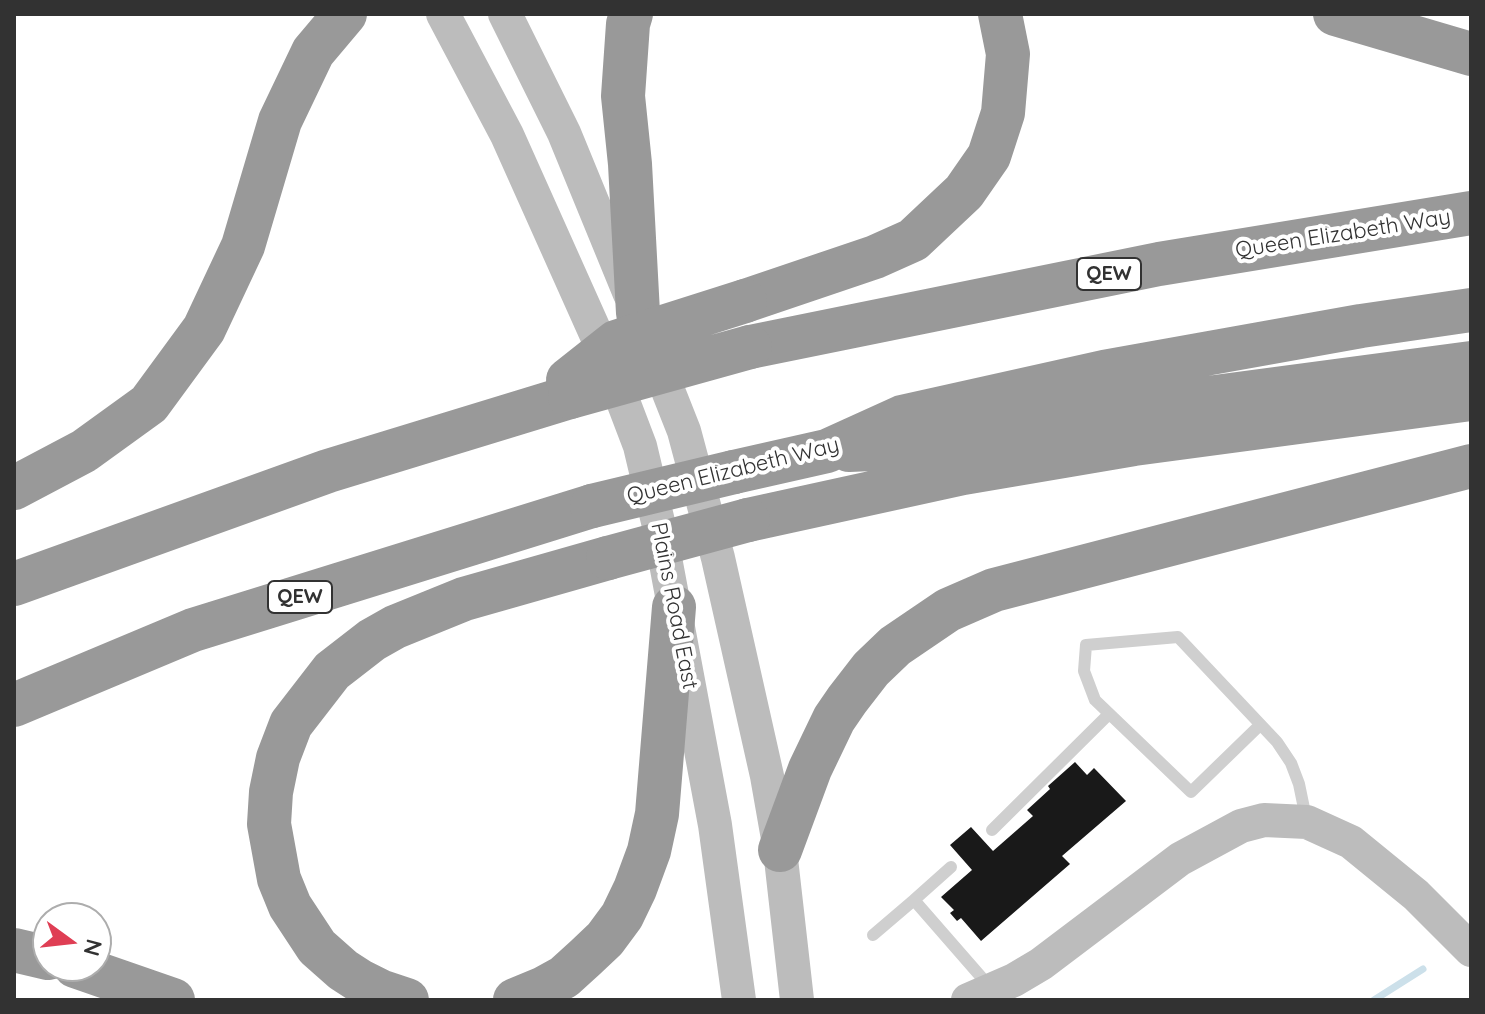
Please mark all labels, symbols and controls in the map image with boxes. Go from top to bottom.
street label: Queen Elizabeth Way [1233,204,1453,264]
road number: QEW [1077,258,1141,290]
street label: Queen Elizabeth Way [624,432,842,510]
street label: Plains Road East [645,520,703,692]
road number: QEW [268,581,332,613]
north arrow [32,902,112,982]
text: N [78,936,109,959]

